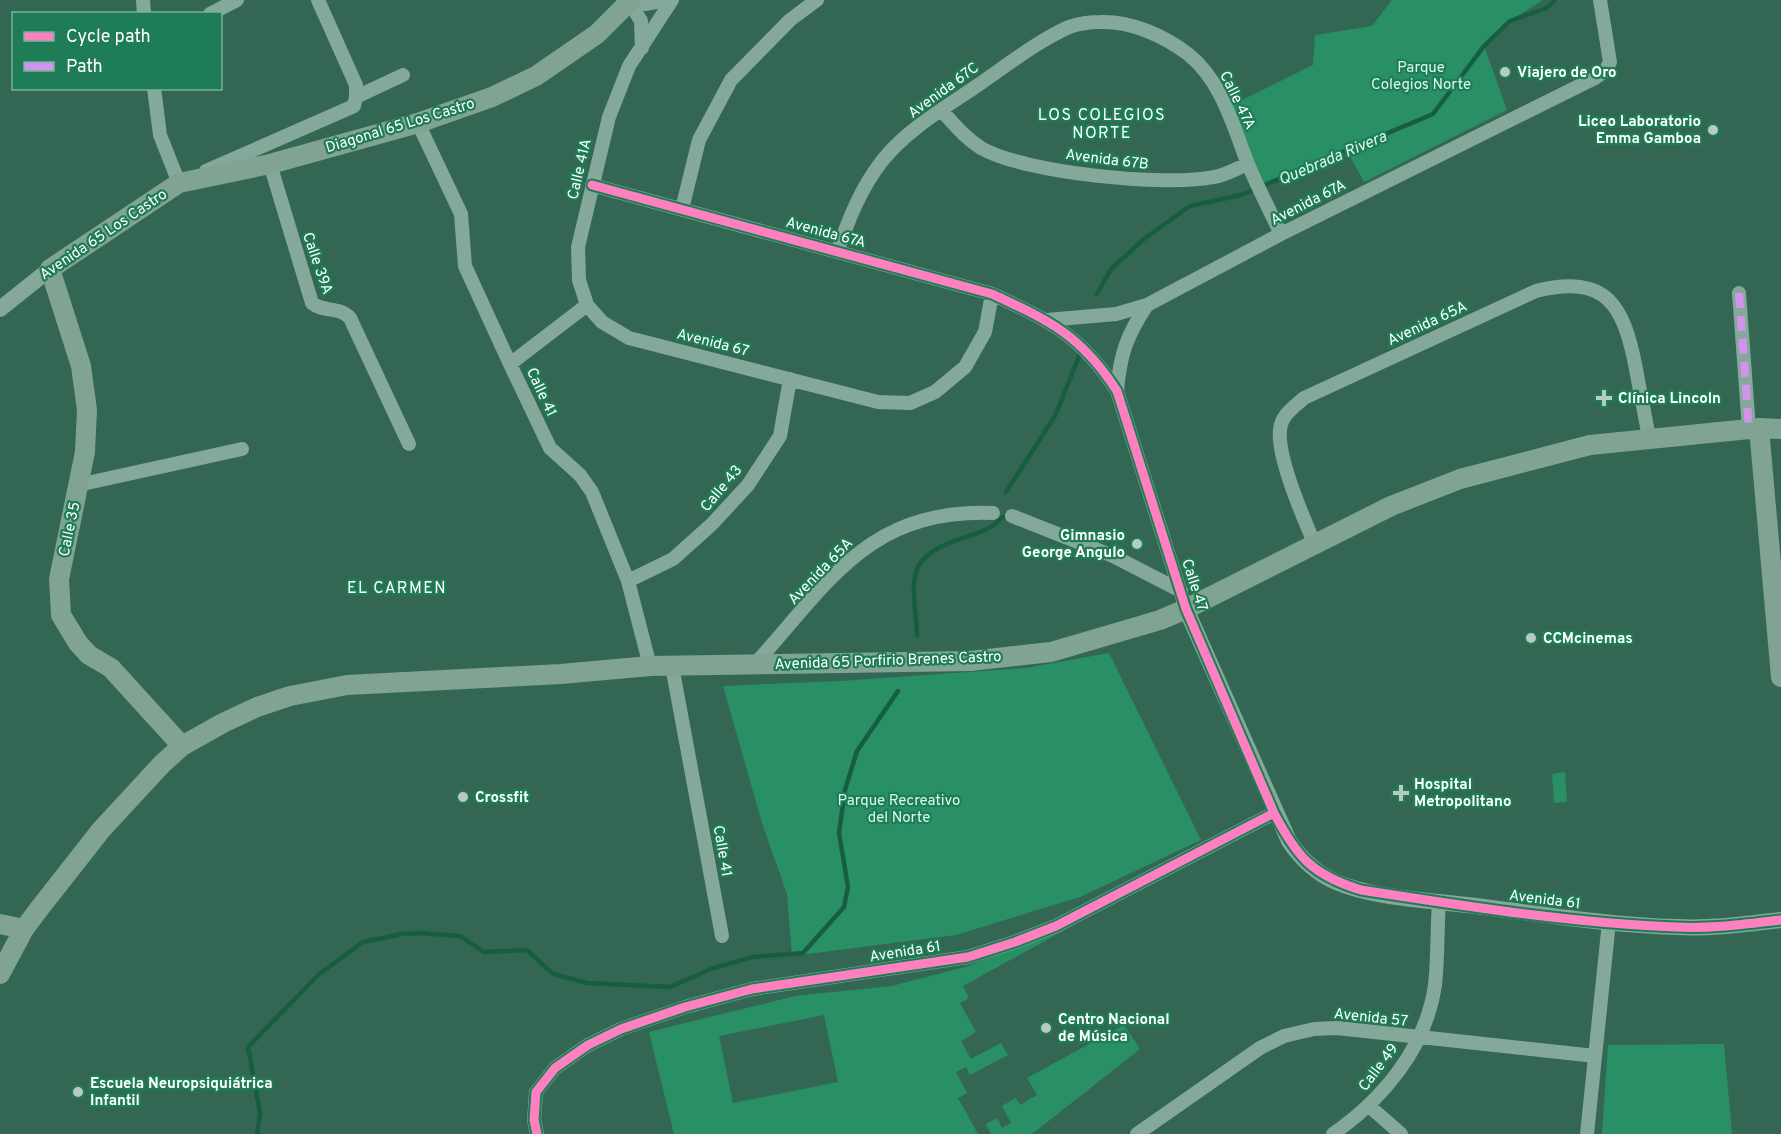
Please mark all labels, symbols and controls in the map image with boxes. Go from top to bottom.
legend [12,12,222,90]
text: Cycle path [66,26,151,49]
text: Path [66,56,103,79]
street label: Avenida 67C [905,59,983,123]
park label: Parque Colegios Norte [1371,59,1471,95]
place label: Viajero de Oro [1517,64,1617,83]
marker: Viajero de Oro [1498,65,1512,79]
street label: Calle 47A [1214,68,1259,133]
street label: Diagonal 65 Los Castro [324,95,477,158]
district label: LOS COLEGIOS NORTE [1038,106,1166,144]
place label: Liceo Laboratorio Emma Gamboa [1578,113,1701,149]
marker: Liceo Laboratorio Emma Gamboa [1706,123,1720,137]
water label: Quebrada Rivera [1276,127,1391,191]
street label: Calle 41A [564,137,597,202]
street label: Avenida 67B [1064,146,1149,175]
street label: Avenida 67A [1268,176,1350,230]
street label: Avenida 65 Los Castro [36,186,171,285]
street label: Avenida 67A [783,214,868,253]
street label: Calle 39A [297,230,336,297]
street label: Avenida 65A [1385,298,1470,351]
street label: Avenida 67 [675,325,751,362]
street label: Calle 41 [521,365,560,420]
marker: Clínica Lincoln [1595,389,1613,407]
place label: Clínica Lincoln [1618,390,1721,409]
street label: Calle 43 [697,462,747,516]
street label: Calle 35 [55,500,86,558]
place label: Gimnasio George Angulo [1022,527,1125,563]
street label: Avenida 65A [785,535,858,609]
marker: Gimnasio George Angulo [1130,537,1144,551]
street label: Calle 47 [1176,557,1211,614]
district label: EL CARMEN [347,579,447,599]
place label: CCMcinemas [1543,630,1633,649]
marker: CCMcinemas [1524,631,1538,645]
street label: Avenida 65 Porfirio Brenes Castro [774,648,1002,675]
place label: Hospital Metropolitano [1414,776,1512,812]
marker: Hospital Metropolitano [1392,784,1410,802]
place label: Crossfit [475,789,529,808]
marker: Crossfit [456,790,470,804]
park label: Parque Recreativo del Norte [838,792,960,828]
street label: Calle 41 [708,824,735,878]
street label: Avenida 61 [1508,887,1582,914]
street label: Avenida 61 [868,937,942,967]
street label: Avenida 57 [1333,1005,1409,1032]
place label: Centro Nacional de Música [1058,1011,1170,1047]
marker: Centro Nacional de Música [1039,1021,1053,1035]
street label: Calle 49 [1355,1040,1403,1096]
place label: Escuela Neuropsiquiátrica Infantil [90,1075,273,1111]
marker: Escuela Neuropsiquiátrica Infantil [71,1085,85,1099]

